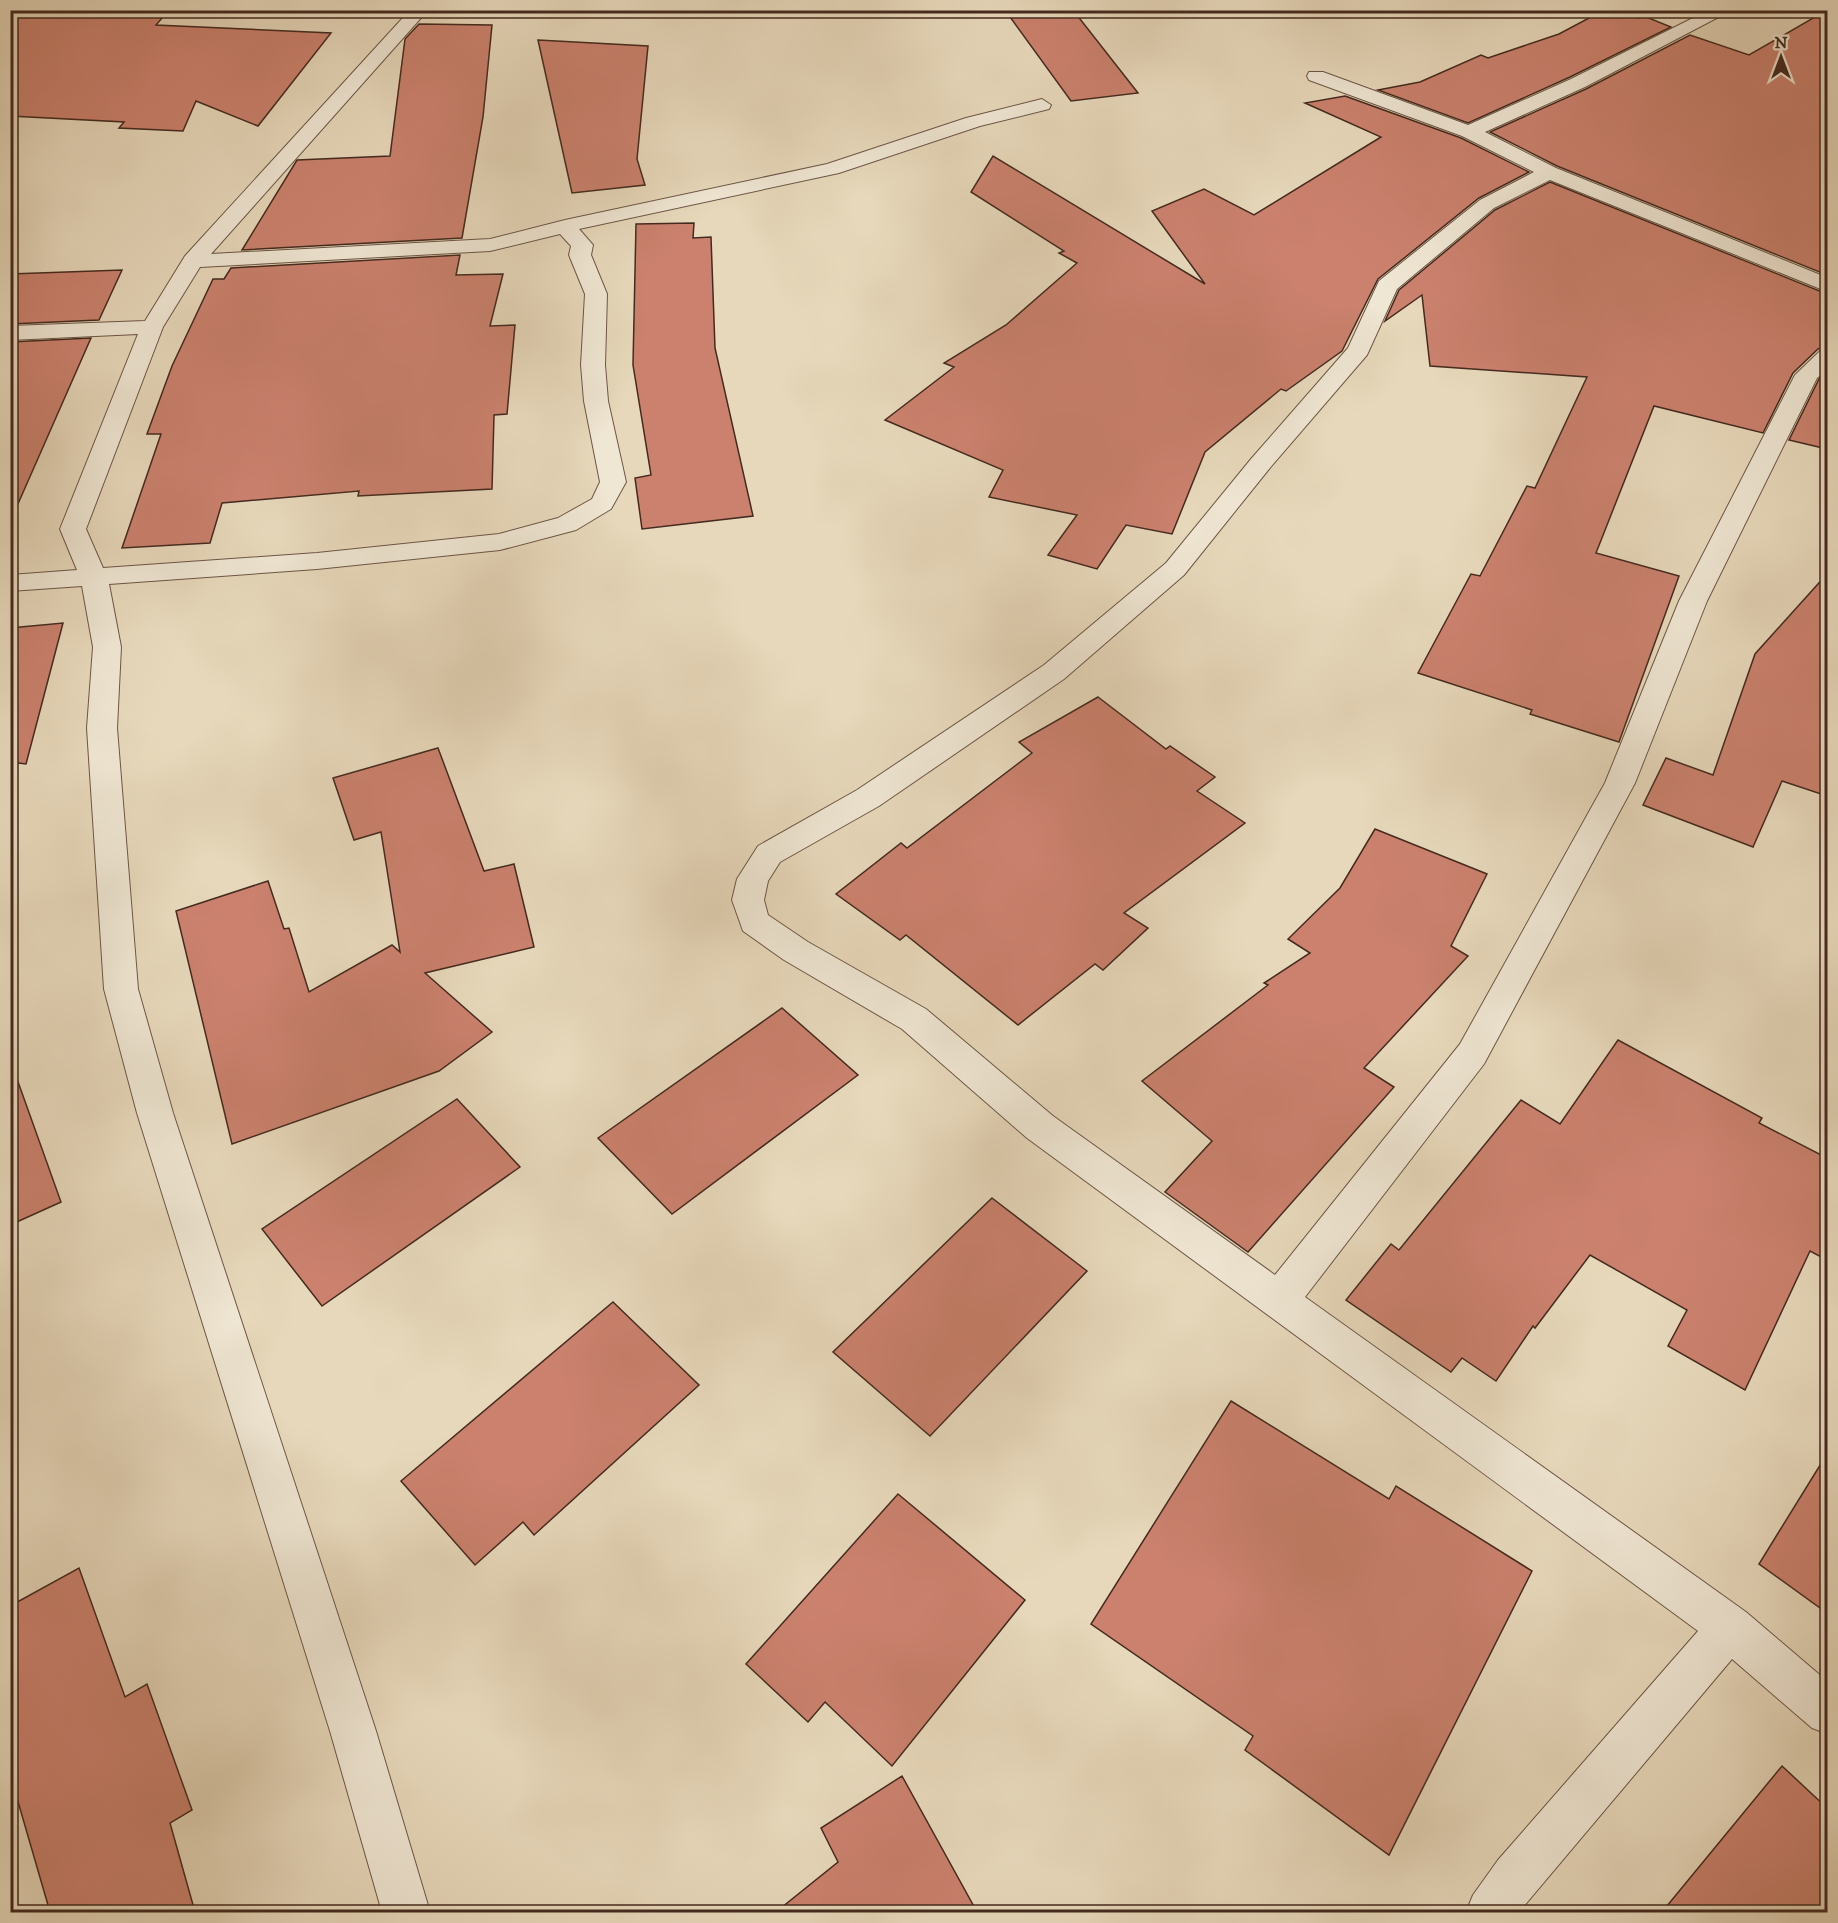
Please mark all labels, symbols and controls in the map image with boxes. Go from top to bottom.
north arrow [1751,27,1811,87]
text: N [1774,33,1788,53]

